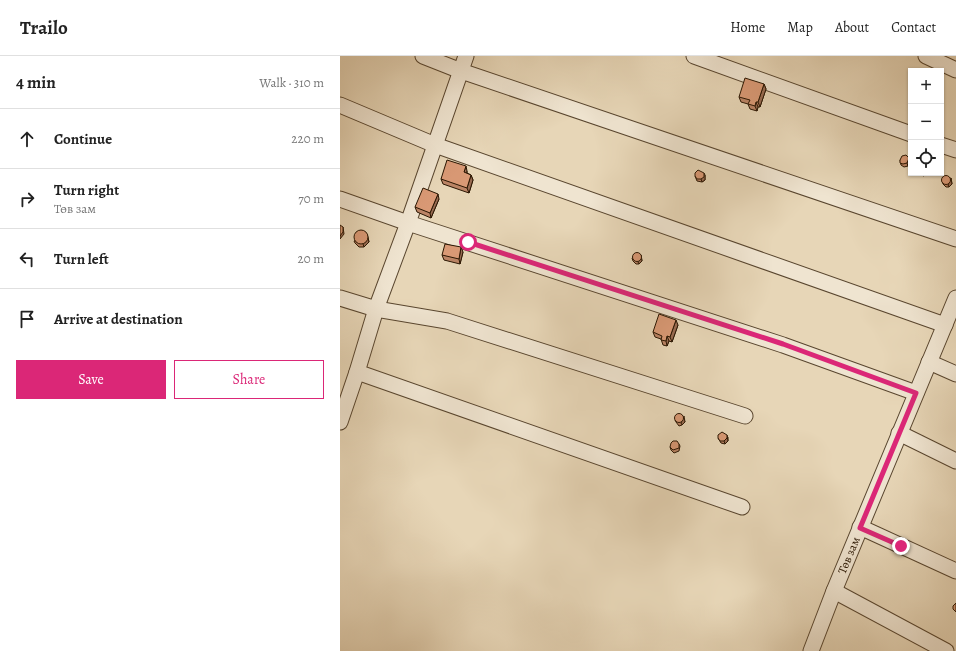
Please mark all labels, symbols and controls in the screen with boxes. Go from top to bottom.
text: Trailo [20,15,68,41]
text: Home [730,18,765,37]
text: Map [787,18,813,37]
text: About [835,18,869,37]
text: Contact [891,18,936,37]
map controls [908,68,944,176]
button: + [908,68,944,104]
text: 4 min [16,71,56,94]
text: Walk · 310 m [259,74,324,91]
button: − [908,104,944,140]
icon: ahead [16,128,38,150]
text: Continue [54,129,112,149]
text: 220 m [291,130,324,147]
button: locate [908,140,944,176]
text: Turn right [54,180,119,200]
icon: right [16,188,38,210]
text: 70 m [298,190,324,207]
text: Төв зам [54,200,96,217]
route start [459,233,477,251]
icon: left [16,248,38,270]
text: Turn left [54,249,109,269]
text: 20 m [298,250,324,267]
icon: arrive [16,308,38,330]
text: Arrive at destination [54,309,183,329]
button: Save [16,360,166,399]
button: Share [174,360,324,399]
street label: Төв зам [834,534,864,576]
route end [892,537,910,555]

